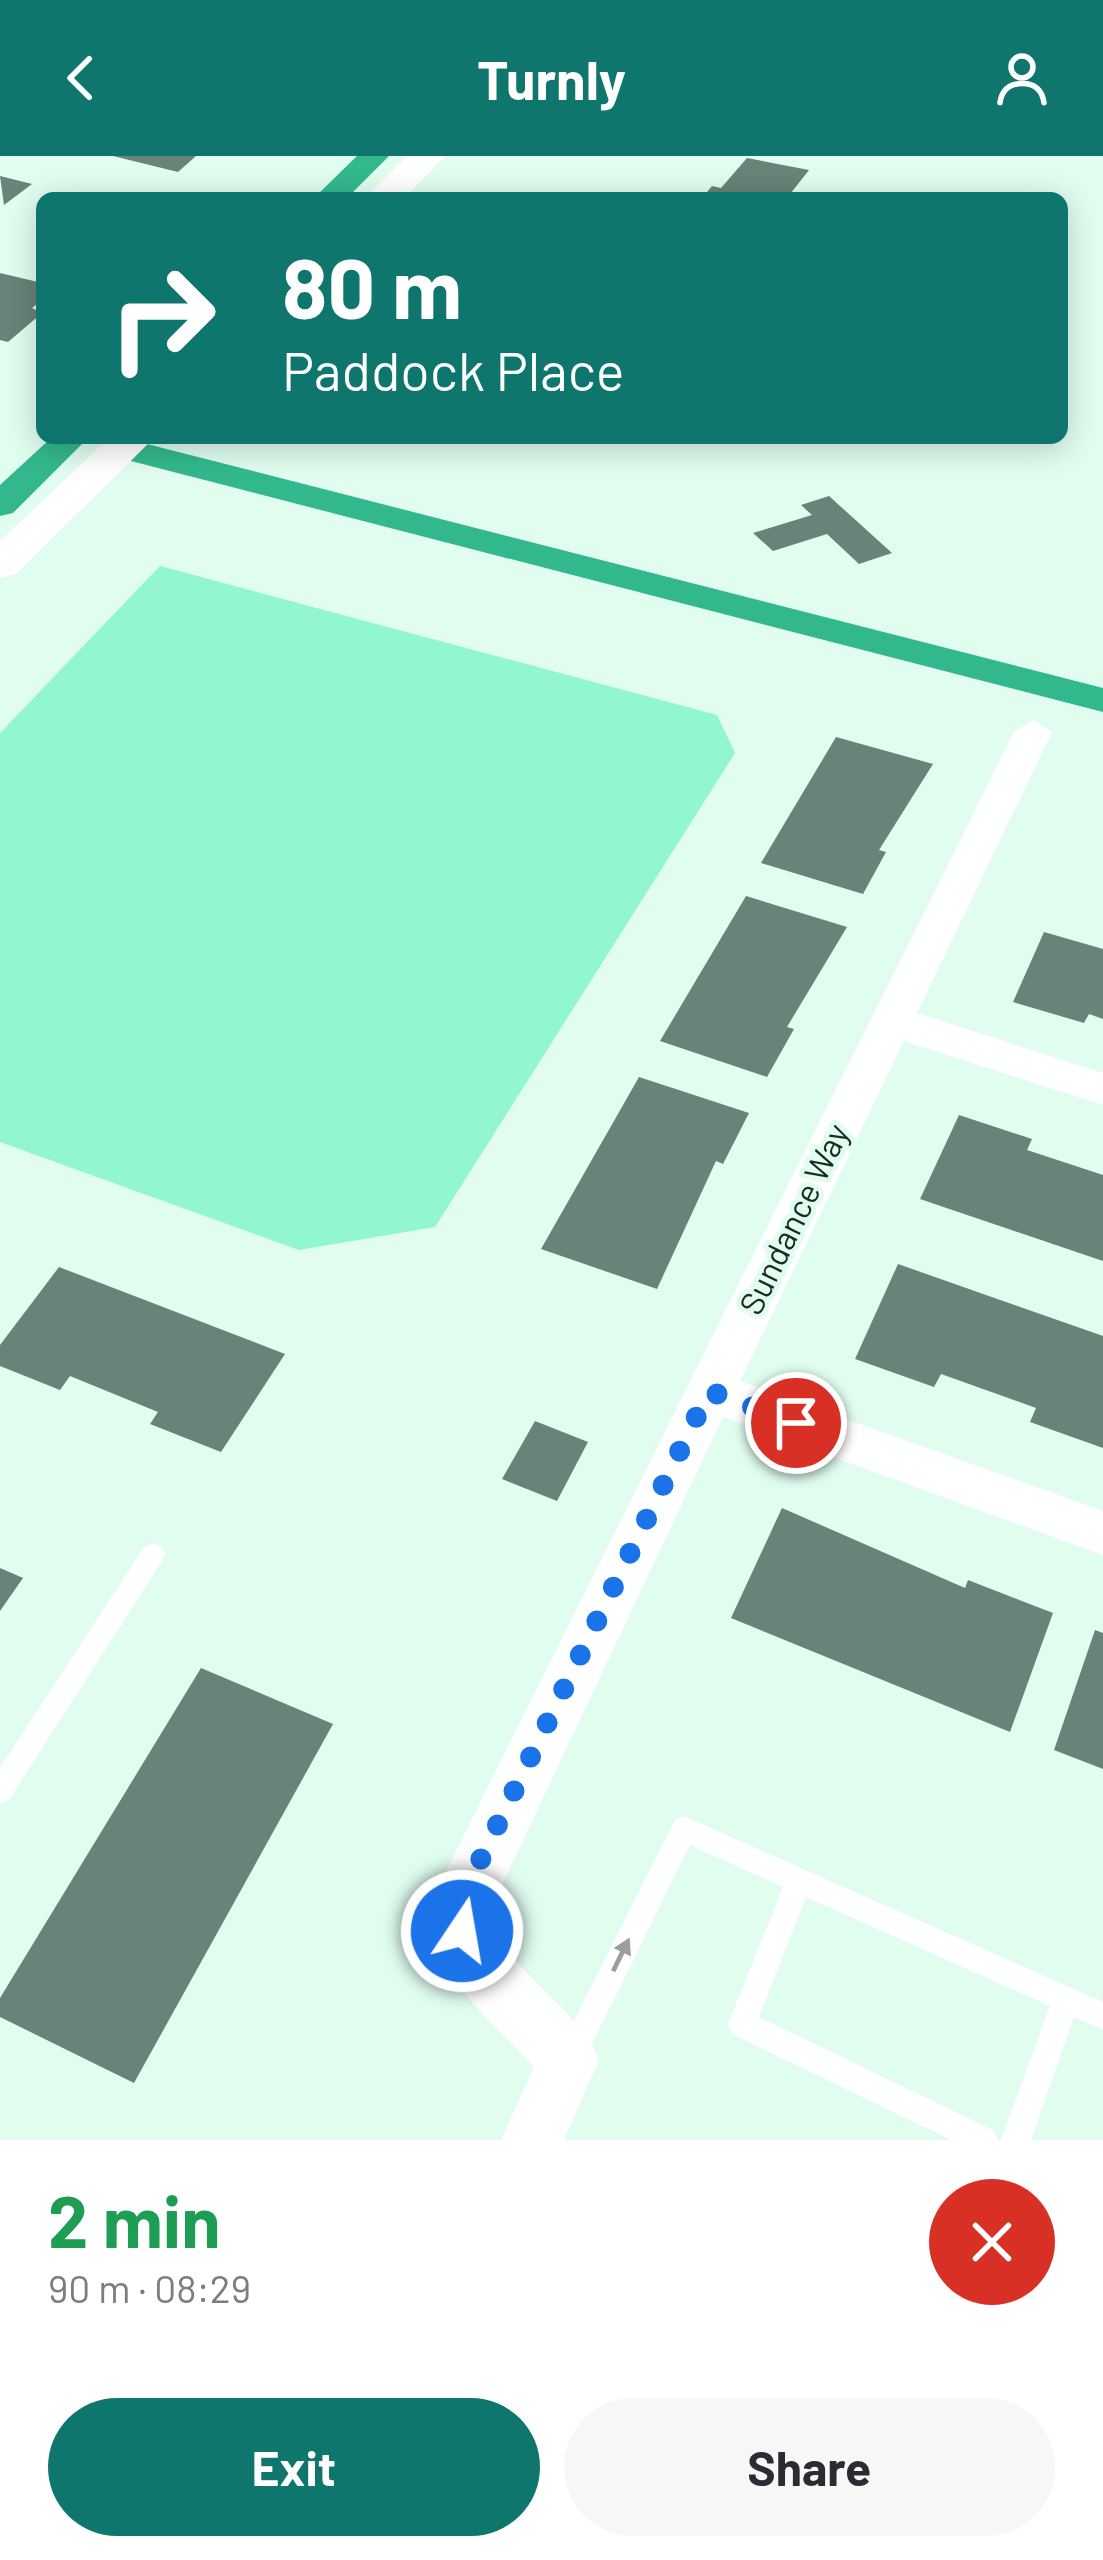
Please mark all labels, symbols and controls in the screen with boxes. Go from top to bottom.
icon: back [48,45,114,111]
icon: person [989,45,1055,111]
text: Turnly [477,46,626,111]
text: 80 m [282,235,462,336]
icon: right [84,240,240,396]
text: Paddock Place [282,337,624,402]
street label: Sundance Way [730,1117,857,1321]
pin [745,1372,847,1474]
icon: arrive [763,1390,829,1456]
position arrow [399,1868,525,1994]
one-way arrow [611,1938,631,1972]
text: 2 min [48,2176,221,2262]
button: close [929,2179,1055,2305]
text: 90 m · 08:29 [48,2264,251,2311]
button: Exit [48,2398,540,2536]
button: Share [564,2398,1055,2536]

